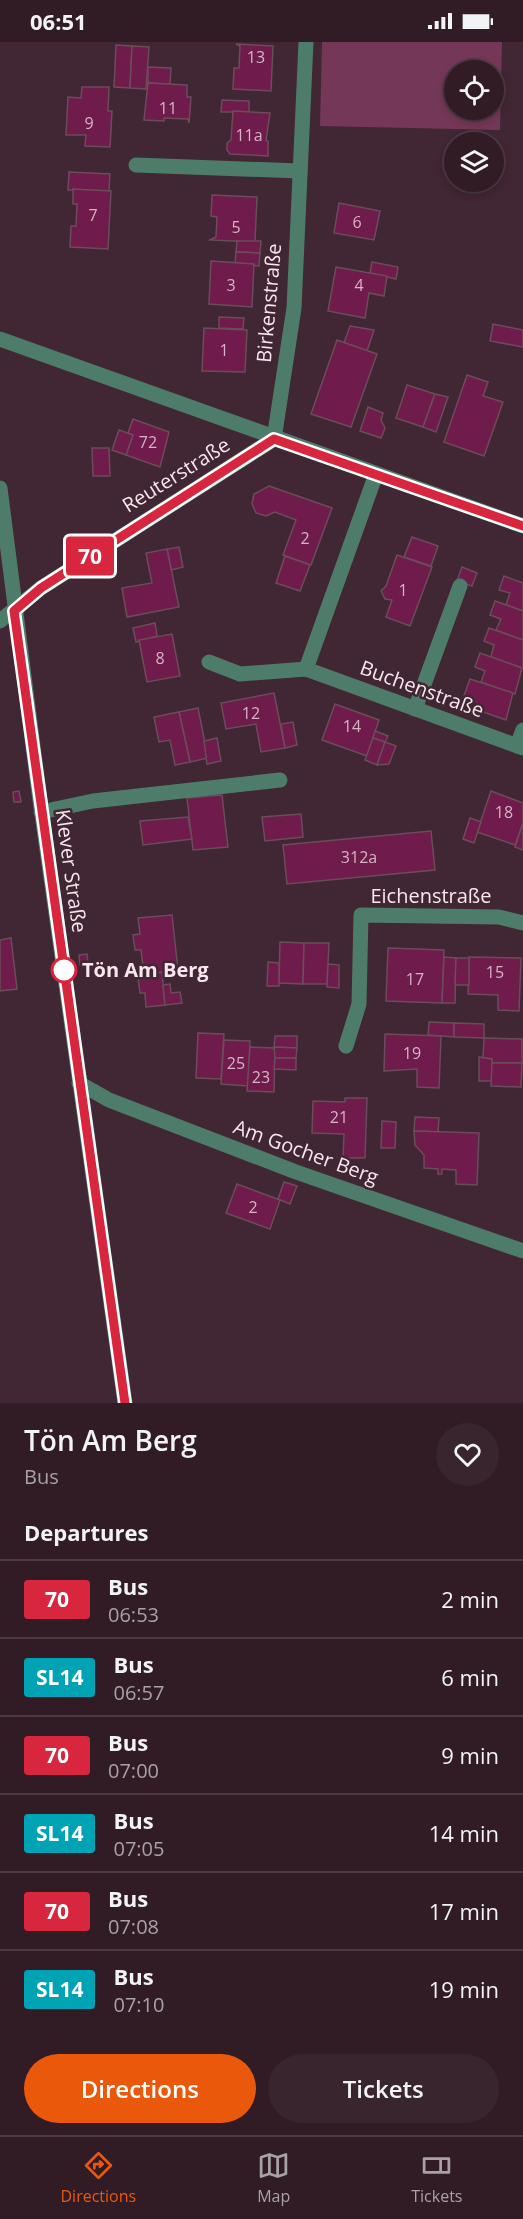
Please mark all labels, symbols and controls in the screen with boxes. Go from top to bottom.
text: 06:51 [30,6,87,36]
house number: 13 [247,46,265,68]
map controls [444,60,504,192]
button: locate [444,60,504,120]
house number: 11 [159,97,177,119]
house number: 9 [84,112,94,134]
house number: 11a [235,124,263,146]
button: layers [444,132,504,192]
house number: 7 [88,204,98,226]
house number: 6 [352,211,362,233]
house number: 5 [231,216,241,238]
street label: Birkenstraße [250,242,287,364]
house number: 3 [226,274,236,296]
house number: 4 [354,274,364,296]
house number: 1 [219,339,229,361]
street label: Reuterstraße [117,431,235,518]
house number: 72 [139,431,157,453]
house number: 2 [300,527,310,549]
line badge: 70 [63,536,117,576]
text: 70 [78,542,102,570]
house number: 1 [398,579,408,601]
house number: 8 [155,647,165,669]
street label: Buchenstraße [356,654,488,723]
house number: 12 [242,702,260,724]
house number: 14 [343,715,361,737]
house number: 18 [495,801,513,823]
street label: Klever Straße [49,808,94,934]
house number: 312a [341,846,377,868]
street label: Eichenstraße [370,882,492,909]
place label: Tön Am Berg [82,956,209,983]
marker: Tön Am Berg [51,957,77,983]
house number: 15 [486,961,504,983]
house number: 17 [406,968,424,990]
house number: 19 [403,1042,421,1064]
house number: 25 [227,1052,245,1074]
house number: 23 [252,1066,270,1088]
house number: 21 [330,1106,348,1128]
street label: Am Gocher Berg [230,1113,383,1190]
house number: 2 [248,1196,258,1218]
text: Tön Am Berg [24,1421,197,1459]
button: heart [436,1423,499,1486]
text: Bus [24,1463,59,1490]
text: Departures [24,1517,148,1547]
text: Bus [108,1571,148,1601]
text: 2 min [441,1584,499,1614]
text: 70 [45,1585,69,1613]
text: 06:53 [108,1601,159,1628]
text: Bus [113,1649,154,1679]
text: 6 min [441,1662,499,1692]
text: SL14 [36,1663,83,1691]
text: 06:57 [113,1679,164,1706]
text: Bus [108,1727,148,1757]
text: 9 min [441,1740,499,1770]
text: 70 [45,1741,69,1769]
text: 07:00 [108,1757,159,1784]
text: Bus [113,1805,154,1835]
text: 14 min [429,1818,499,1848]
text: SL14 [36,1819,83,1847]
text: 07:05 [113,1835,164,1862]
text: Bus [108,1883,148,1913]
text: 17 min [429,1896,499,1926]
text: 70 [45,1897,69,1925]
text: 07:08 [108,1913,159,1940]
text: Bus [113,1961,154,1991]
text: 19 min [429,1974,499,2004]
text: SL14 [36,1975,83,2003]
text: 07:10 [113,1991,164,2018]
button: Directions [24,2054,256,2123]
button: Tickets [268,2054,499,2123]
tab: Directions [61,2149,136,2207]
tab: Map [257,2149,290,2207]
tab: Tickets [411,2149,462,2207]

